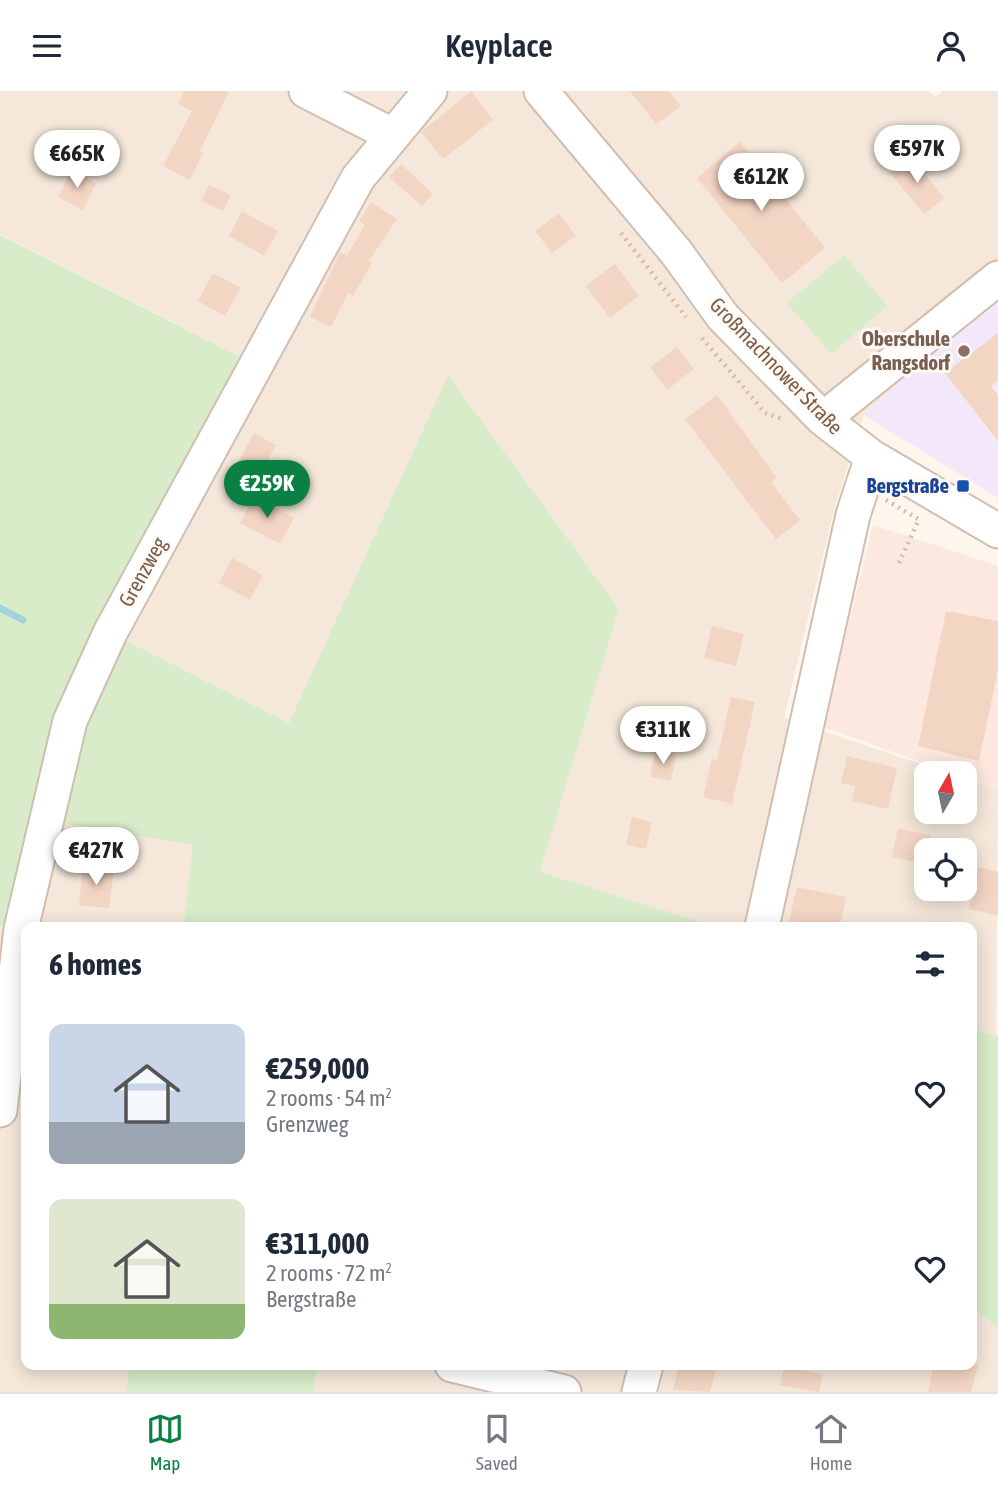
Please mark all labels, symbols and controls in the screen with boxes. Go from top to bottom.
icon: menu [28,27,66,65]
text: Keyplace [445,27,553,64]
icon: person [932,27,970,65]
pin: €597K [868,125,966,185]
pin: €665K [28,131,126,190]
text: €597K [890,135,944,161]
text: €665K [50,140,104,166]
pin: €612K [712,153,810,213]
text: €612K [734,163,788,189]
street label: Großmachnower Straße [705,292,848,439]
place label: Oberschule Rangsdorf [862,326,950,374]
marker: Oberschule Rangsdorf [956,343,972,359]
pin: €259K [218,461,316,520]
text: €259K [240,470,294,496]
place label: Bergstraße [867,473,949,497]
marker: Bergstraße [955,478,971,494]
street label: Grenzweg [113,533,171,610]
pin: €311K [614,707,712,766]
text: €311K [636,716,690,742]
north arrow [914,761,976,824]
map controls [914,761,977,901]
pin: €427K [47,827,145,887]
text: €427K [69,837,123,863]
button: locate [914,838,977,901]
icon: filters [911,945,949,983]
text: 6 homes [49,947,142,981]
text: €259,000 [266,1051,369,1085]
icon: home [105,1052,189,1136]
icon: heart [911,1075,949,1113]
text: 2 rooms · 54 m² [266,1085,392,1111]
text: Grenzweg [266,1111,349,1137]
text: €311,000 [266,1226,369,1260]
icon: home [105,1227,189,1311]
icon: heart [911,1250,949,1288]
text: 2 rooms · 72 m² [266,1260,392,1286]
text: Bergstraße [266,1286,356,1312]
tab: Map [146,1410,184,1474]
tab: Saved [476,1410,518,1474]
tab: Home [810,1410,852,1474]

